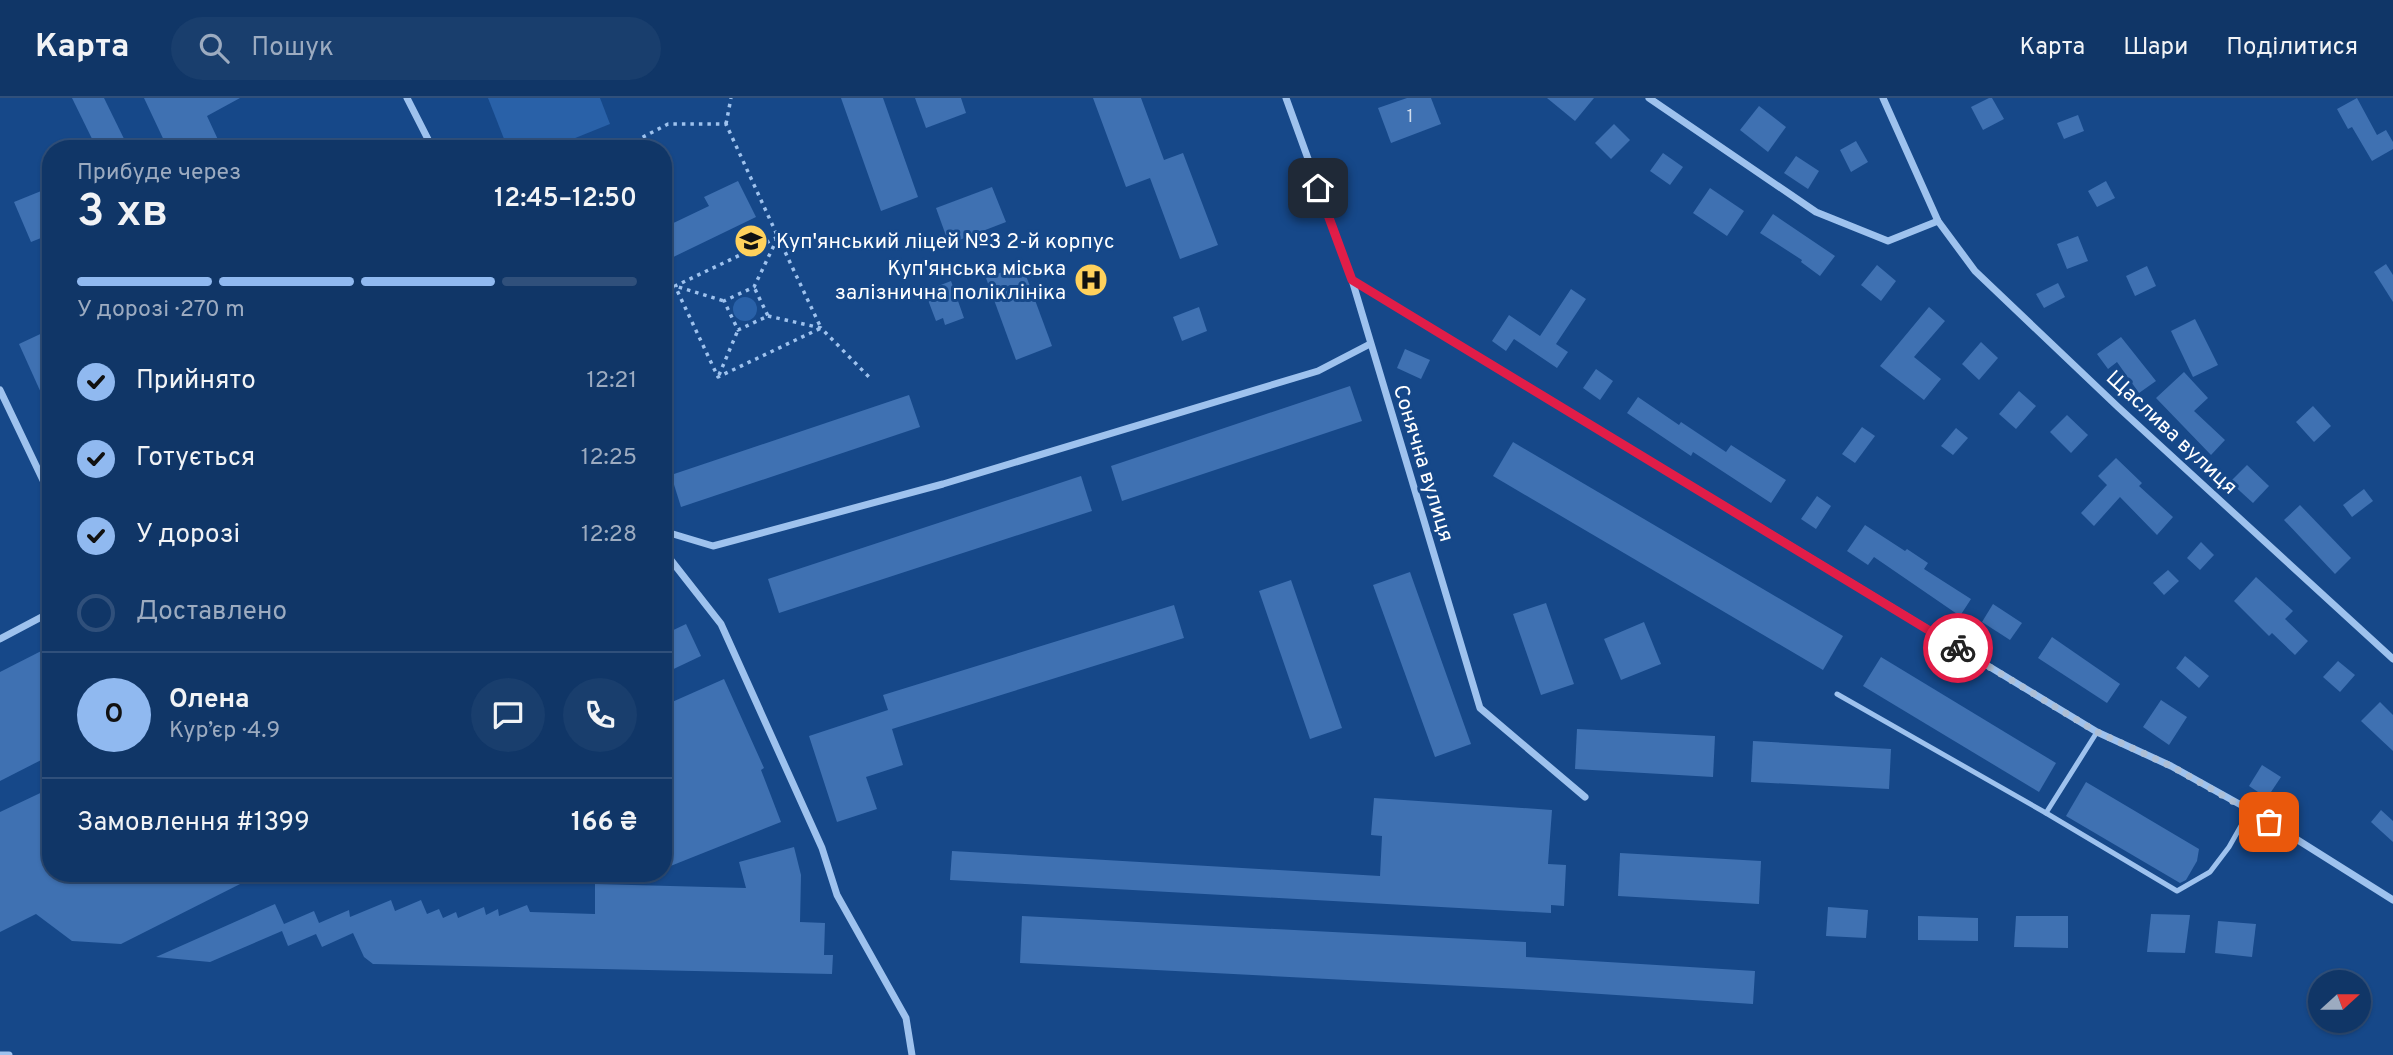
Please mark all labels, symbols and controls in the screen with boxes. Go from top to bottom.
search box [171,17,661,80]
text: Карта [35,27,129,69]
icon: search [195,29,233,67]
text: Пошук [251,32,334,65]
text: Карта [2020,33,2085,63]
text: Шари [2123,33,2188,63]
text: Поділитися [2226,33,2358,63]
house number: 1 [1407,106,1413,129]
pin [1288,158,1348,218]
text: Прибуде через [77,159,241,188]
icon: home [1299,169,1337,207]
text: 12:45–12:50 [494,183,637,216]
text: 3 хв [77,184,168,243]
school or university icon: Куп'янський ліцей №3 2-й корпус [732,222,770,260]
place label: Куп'янський ліцей №3 2-й корпус [776,229,1114,256]
place label: Куп'янська міська залізнична поліклініка [835,256,1066,307]
hospital icon: Куп'янська міська залізнична поліклініка [1072,261,1110,299]
text: У дорозі · 270 m [77,296,245,325]
icon: check [77,363,115,401]
text: Прийнято [136,365,256,398]
street label: Щаслива вулиця [2099,365,2242,501]
text: 12:21 [587,367,637,396]
street label: Сонячна вулиця [1386,382,1459,545]
icon: check [77,440,115,478]
text: Готується [136,442,255,475]
text: 12:25 [581,444,637,473]
icon: check [77,517,115,555]
text: У дорозі [136,519,240,552]
text: 12:28 [581,521,637,550]
text: Доставлено [136,596,287,629]
courier [1923,613,1993,683]
icon: bike [1939,629,1977,667]
button: chat [471,678,545,752]
button: phone [563,678,637,752]
text: Олена [169,684,250,717]
text: О [105,699,123,732]
text: Кур’єр · 4.9 [169,717,280,746]
pin [2239,792,2299,852]
icon: bag [2250,803,2288,841]
text: Замовлення #1399 [77,807,310,840]
text: 166 ₴ [571,807,637,840]
north arrow [2308,970,2371,1032]
map controls [2308,970,2371,1033]

